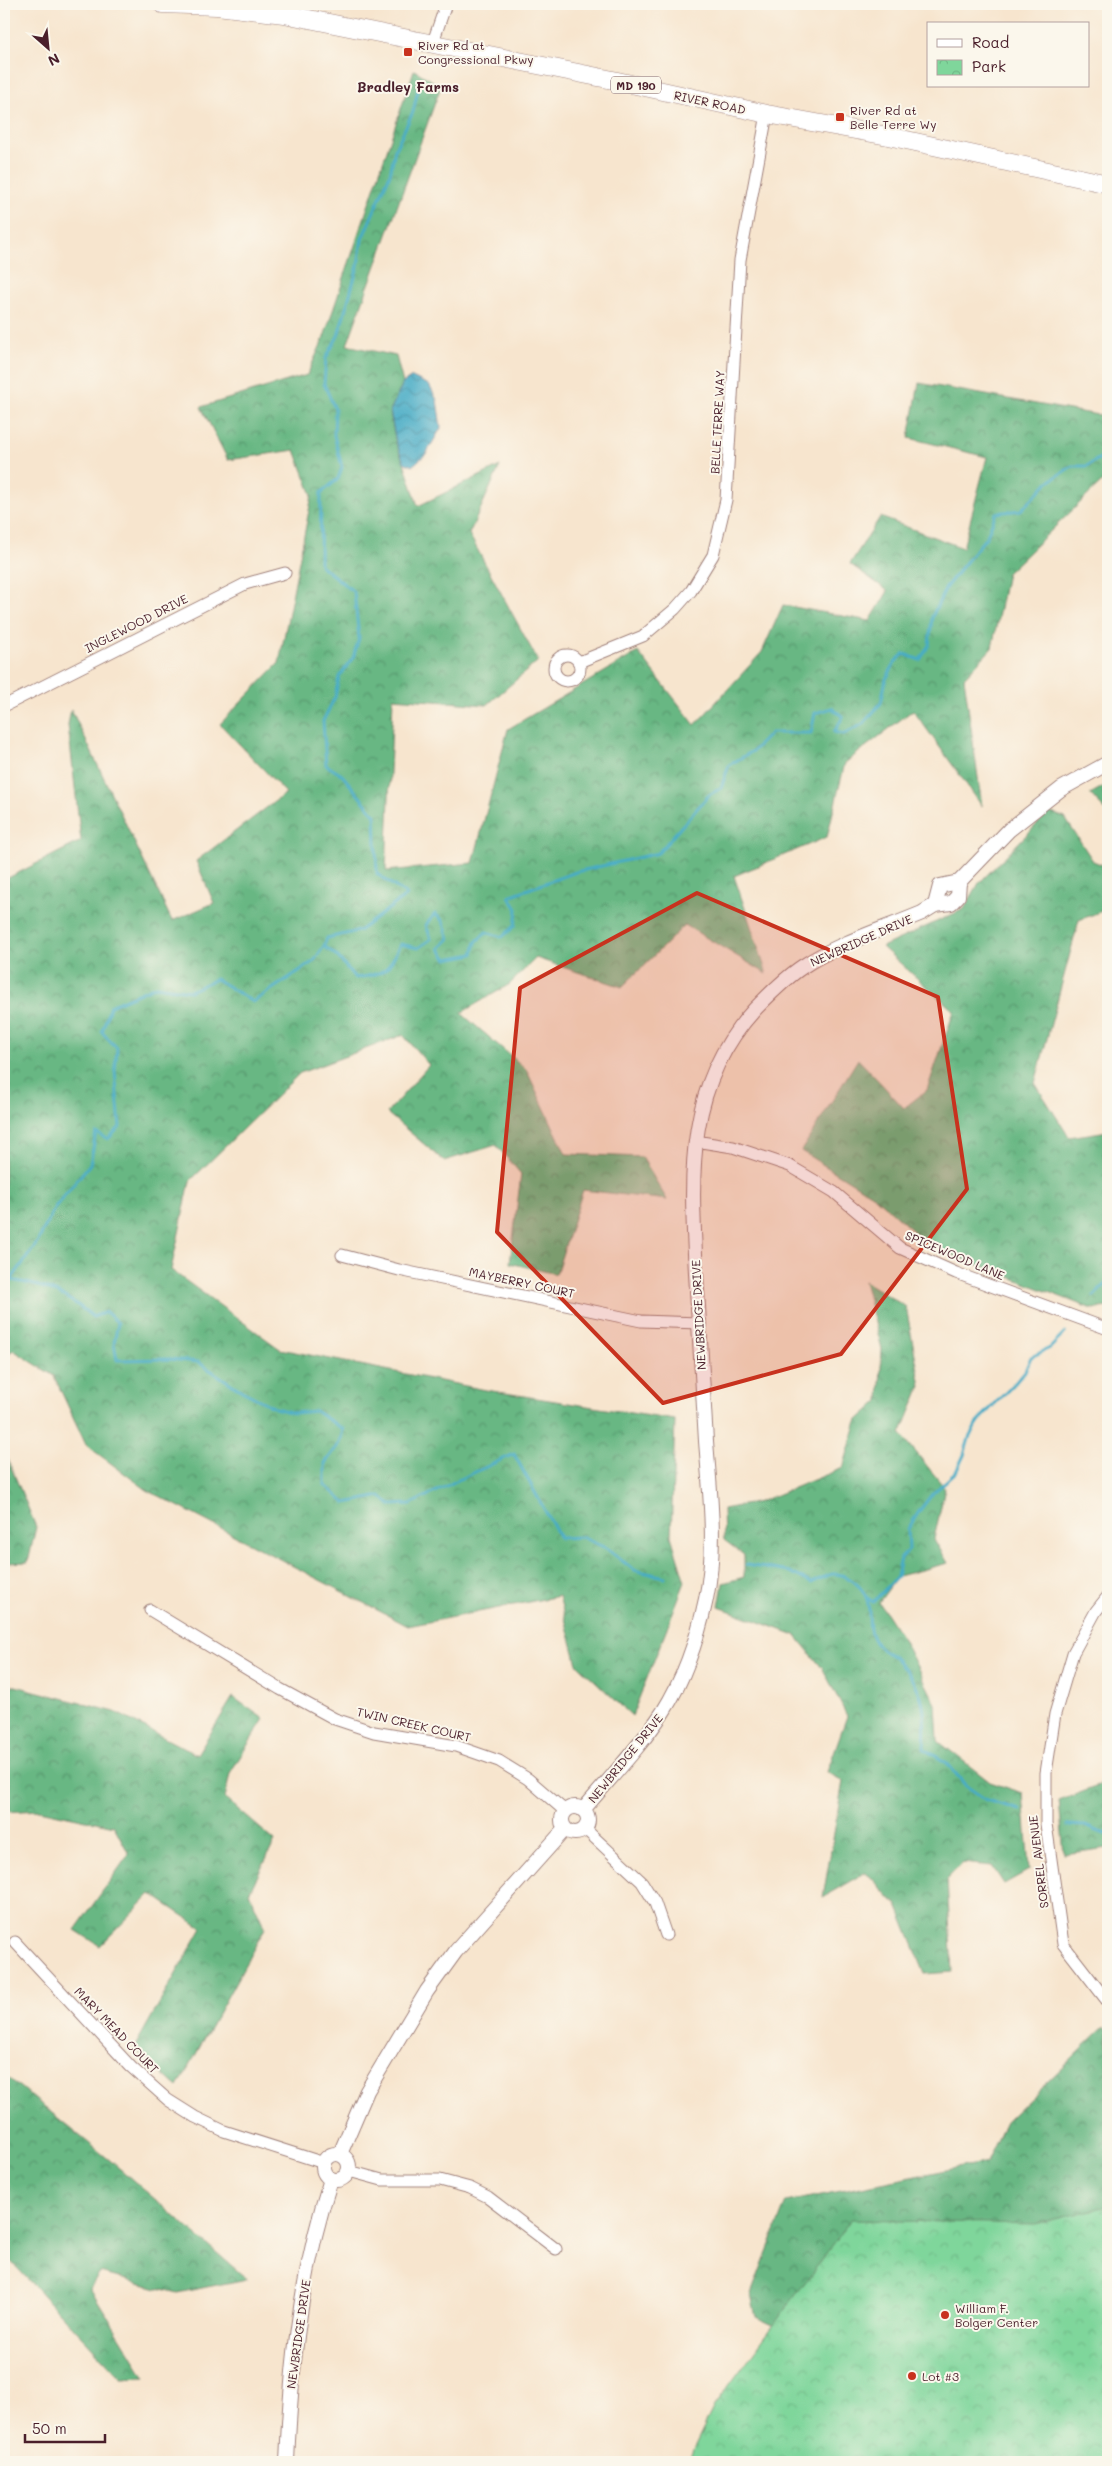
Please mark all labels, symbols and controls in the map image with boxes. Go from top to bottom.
north arrow [22,22,72,72]
legend [927,22,1090,88]
text: Road [972,32,1009,52]
place label: River Rd at Congressional Pkwy [418,37,533,67]
marker: River Rd at Congressional Pkwy [402,46,414,58]
text: N [45,49,63,71]
text: Park [972,56,1006,76]
road number: MD 190 [611,76,661,94]
district label: Bradley Farms [357,77,459,96]
street label: RIVER ROAD [673,87,747,117]
place label: River Rd at Belle Terre Wy [850,102,936,132]
marker: River Rd at Belle Terre Wy [834,111,846,123]
street label: BELLE TERRE WAY [706,369,728,474]
street label: INGLEWOOD DRIVE [82,590,190,656]
street label: NEWBRIDGE DRIVE [807,910,915,970]
street label: SPICEWOOD LANE [903,1227,1007,1283]
street label: NEWBRIDGE DRIVE [687,1259,709,1370]
street label: MAYBERRY COURT [468,1263,577,1301]
street label: TWIN CREEK COURT [355,1703,473,1745]
street label: NEWBRIDGE DRIVE [584,1710,666,1806]
street label: SORREL AVENUE [1024,1815,1052,1909]
street label: MARY MEAD COURT [71,1983,163,2077]
street label: NEWBRIDGE DRIVE [282,2278,314,2390]
place label: William F. Bolger Center [955,2300,1038,2330]
marker: William F. Bolger Center [939,2309,951,2321]
place label: Lot #3 [922,2368,959,2384]
marker: Lot #3 [906,2370,918,2382]
scale bar [25,2411,105,2443]
text: 50 m [32,2418,67,2438]

